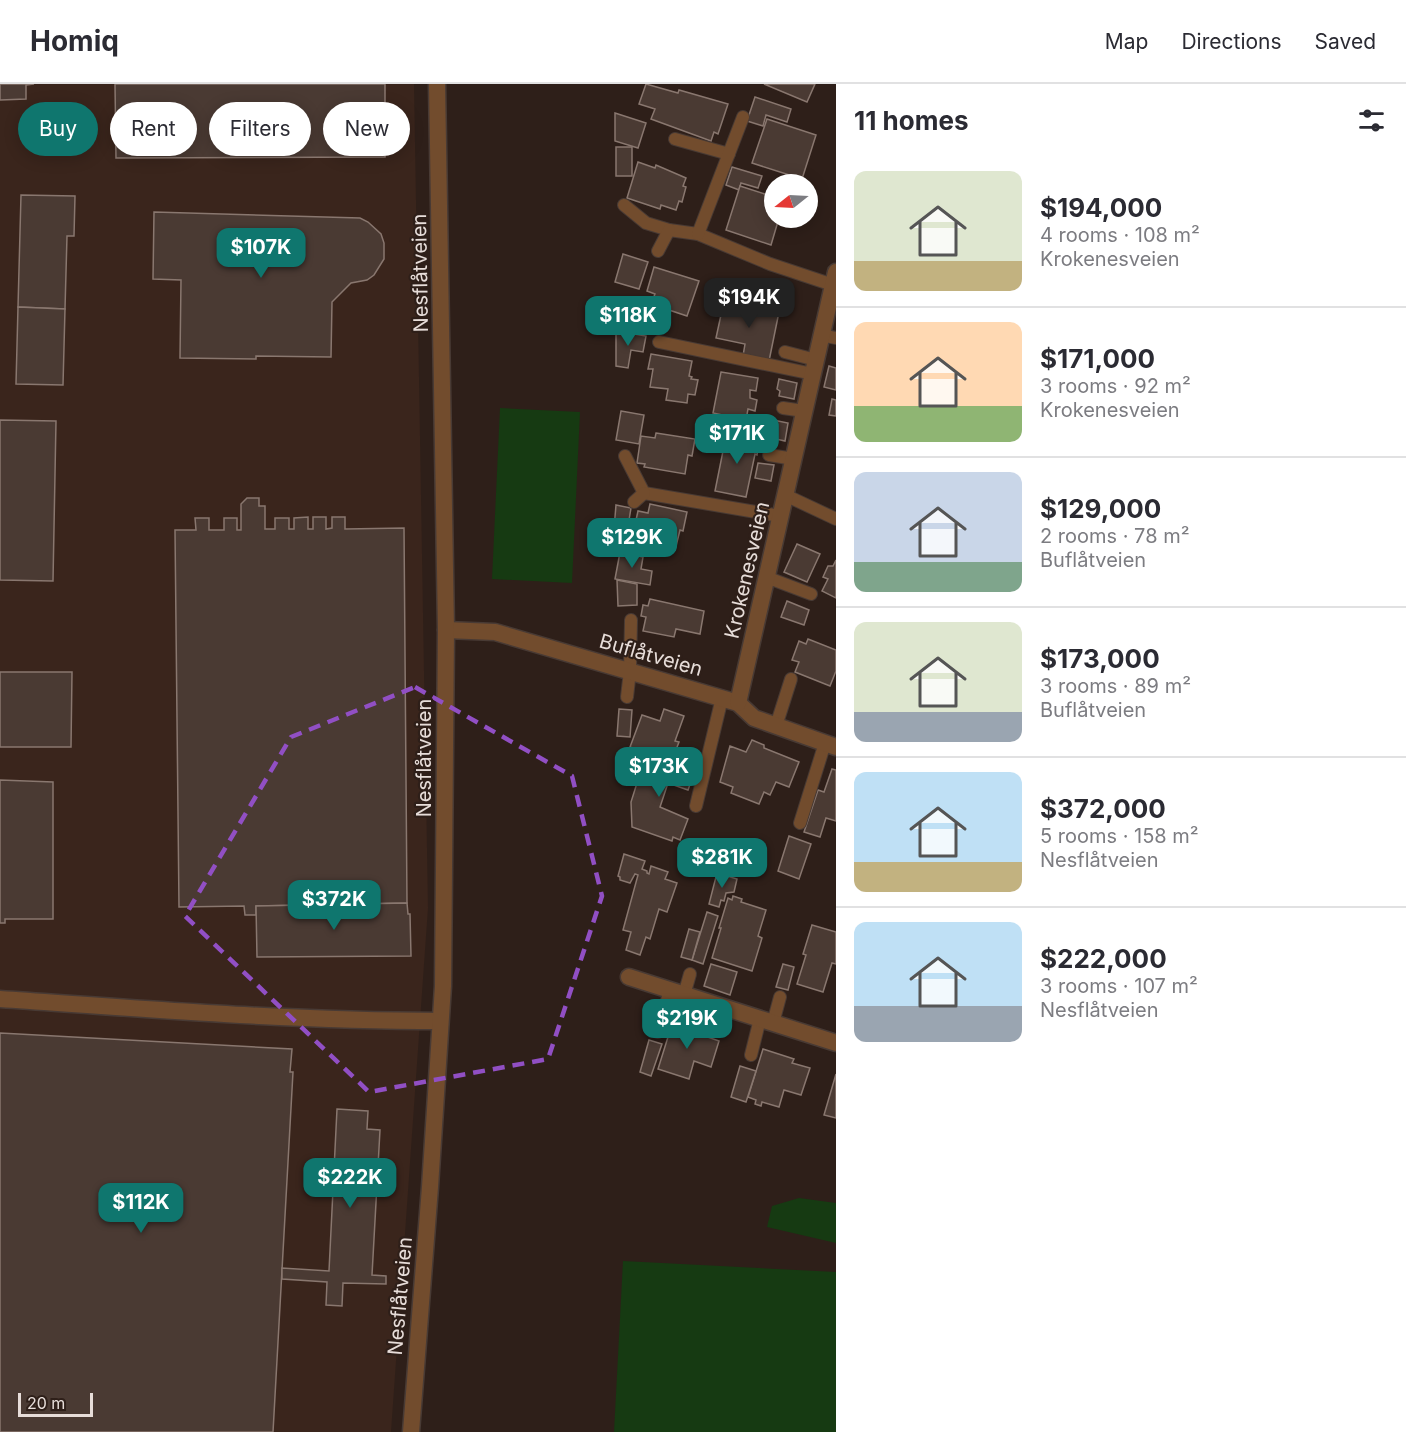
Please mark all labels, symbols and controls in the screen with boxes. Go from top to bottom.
text: Homiq [30,24,119,58]
text: Map [1105,29,1148,54]
text: Directions [1181,29,1282,54]
text: Saved [1315,29,1376,54]
chip: Buy [18,102,98,156]
chip: Rent [110,102,197,156]
chip: Filters [209,102,311,156]
chip: New [323,102,410,156]
icon: filters [1355,104,1388,137]
text: 11 homes [854,105,969,136]
north arrow [764,174,818,228]
map controls [764,174,818,228]
text: $194,000 [1040,192,1162,223]
icon: home [902,195,974,267]
street label: Nesflåtveien [407,214,433,332]
text: 4 rooms · 108 m² [1040,223,1200,247]
pin: $107K [219,228,303,279]
text: $107K [231,235,291,259]
text: Krokenesveien [1040,247,1180,271]
pin: $194K [707,278,791,329]
text: $194K [718,285,780,309]
pin: $118K [586,296,670,347]
text: $118K [599,303,657,327]
text: $171,000 [1040,343,1155,374]
icon: home [902,346,974,418]
text: 3 rooms · 92 m² [1040,374,1191,398]
text: Krokenesveien [1040,398,1180,422]
pin: $171K [695,414,779,465]
text: $171K [709,421,765,445]
text: $129,000 [1040,493,1161,524]
icon: home [902,496,974,568]
street label: Krokenesveien [720,499,774,641]
pin: $129K [590,518,674,569]
text: 2 rooms · 78 m² [1040,524,1189,548]
text: $129K [601,525,663,549]
text: Buflåtveien [1040,548,1146,572]
street label: Buflåtveien [597,629,705,681]
text: $173,000 [1040,643,1160,674]
icon: home [902,646,974,718]
text: 3 rooms · 89 m² [1040,674,1191,698]
text: Buflåtveien [1040,698,1146,722]
street label: Nesflåtveien [412,699,436,817]
pin: $173K [617,747,701,798]
text: $173K [629,754,689,778]
text: $372,000 [1040,793,1166,824]
icon: home [902,796,974,868]
text: 5 rooms · 158 m² [1040,824,1199,848]
pin: $281K [680,838,764,889]
text: $281K [691,845,753,869]
text: Nesflåtveien [1040,848,1159,872]
pin: $372K [292,880,376,931]
text: $372K [302,887,366,911]
text: $222,000 [1040,943,1167,974]
icon: home [902,946,974,1018]
text: 3 rooms · 107 m² [1040,974,1198,998]
text: Nesflåtveien [1040,998,1159,1022]
pin: $219K [645,999,729,1050]
text: $219K [656,1006,718,1030]
pin: $222K [308,1158,392,1209]
text: $222K [317,1165,383,1189]
pin: $112K [99,1183,183,1234]
text: $112K [112,1190,170,1214]
street label: Nesflåtveien [383,1236,417,1356]
scale bar [18,1390,93,1418]
text: 20 m [27,1393,65,1413]

